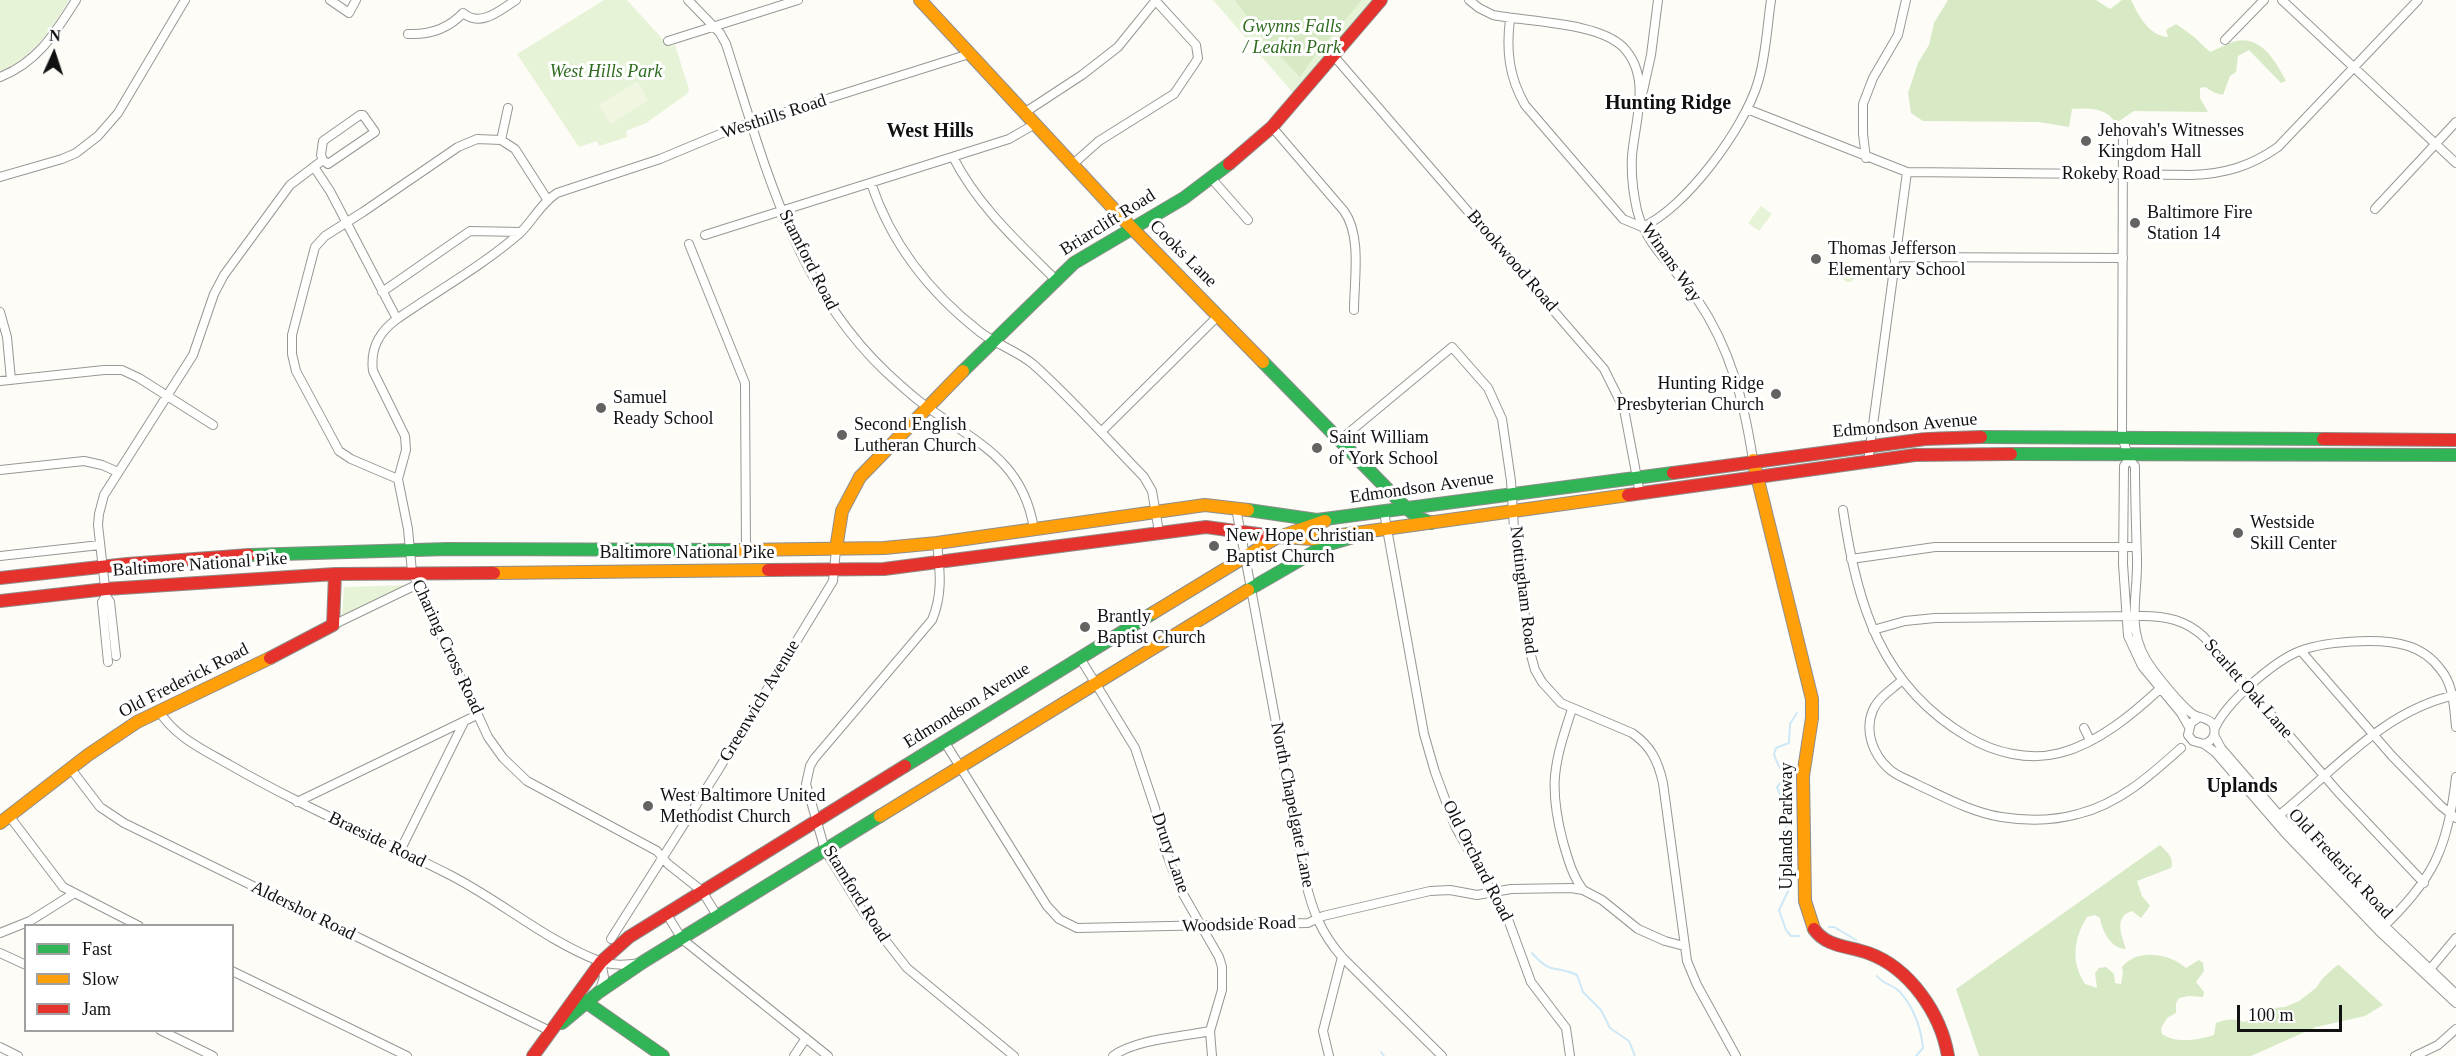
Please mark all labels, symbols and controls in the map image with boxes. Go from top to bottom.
park label: Gwynns Falls / Leakin Park [1242,16,1342,58]
north arrow [24,24,84,84]
text: N [49,27,61,44]
park label: West Hills Park [550,61,662,83]
street label: Westhills Road [719,90,829,144]
district label: Hunting Ridge [1605,92,1731,116]
district label: West Hills [886,120,974,144]
place label: Jehovah's Witnesses Kingdom Hall [2098,120,2244,162]
marker: Jehovah's Witnesses Kingdom Hall [2079,134,2093,148]
street label: Rokeby Road [2062,163,2160,185]
street label: Briarclift Road [1056,185,1160,261]
place label: Baltimore Fire Station 14 [2147,202,2252,244]
street label: Stamford Road [774,206,842,314]
street label: Brookwood Road [1462,206,1562,316]
street label: Cooks Lane [1145,216,1221,292]
marker: Baltimore Fire Station 14 [2128,216,2142,230]
street label: Winans Way [1636,219,1706,307]
place label: Thomas Jefferson Elementary School [1828,238,1965,280]
marker: Thomas Jefferson Elementary School [1809,252,1823,266]
place label: Hunting Ridge Presbyterian Church [1617,373,1764,416]
place label: Samuel Ready School [613,387,713,430]
marker: Hunting Ridge Presbyterian Church [1769,387,1783,401]
marker: Samuel Ready School [594,401,608,415]
street label: Edmondson Avenue [1832,409,1978,443]
place label: Second English Lutheran Church [854,414,976,456]
place label: Saint William of York School [1329,427,1438,470]
marker: Second English Lutheran Church [835,428,849,442]
marker: Saint William of York School [1310,441,1324,455]
street label: Edmondson Avenue [1349,467,1495,509]
place label: Westside Skill Center [2250,512,2336,554]
place label: New Hope Christian Baptist Church [1226,525,1374,568]
street label: Nottingham Road [1504,525,1542,655]
marker: Westside Skill Center [2231,526,2245,540]
marker: New Hope Christian Baptist Church [1207,539,1221,553]
street label: Baltimore National Pike [600,542,774,564]
street label: Baltimore National Pike [112,548,288,582]
street label: Charing Cross Road [406,576,488,718]
place label: Brantly Baptist Church [1097,606,1205,648]
marker: Brantly Baptist Church [1078,620,1092,634]
street label: Scarlet Oak Lane [2199,635,2297,743]
street label: Greenwich Avenue [715,636,805,766]
street label: Old Frederick Road [115,639,253,723]
street label: Edmondson Avenue [900,658,1034,754]
street label: North Chapelgate Lane [1265,721,1319,889]
street label: Uplands Parkway [1776,762,1798,890]
district label: Uplands [2206,775,2278,799]
place label: West Baltimore United Methodist Church [660,785,826,828]
street label: Old Orchard Road [1437,797,1517,925]
marker: West Baltimore United Methodist Church [641,799,655,813]
street label: Old Frederick Road [2283,804,2397,924]
street label: Braeside Road [325,807,429,873]
street label: Drury Lane [1146,810,1194,896]
street label: Stamford Road [818,842,894,946]
street label: Aldershot Road [247,876,359,946]
street label: Woodside Road [1182,912,1296,938]
legend [24,924,234,1032]
text: Fast [82,939,112,959]
text: Slow [82,969,119,989]
scale bar [2240,993,2345,1031]
text: Jam [82,999,111,1019]
text: 100 m [2248,1005,2294,1025]

